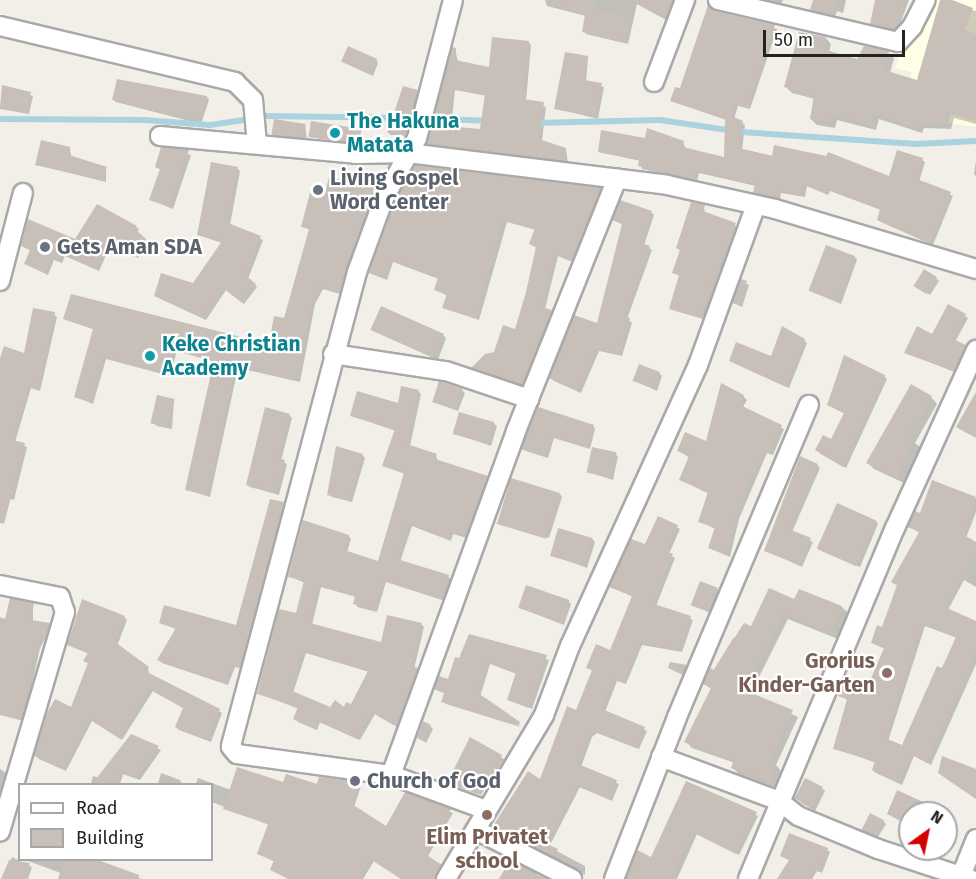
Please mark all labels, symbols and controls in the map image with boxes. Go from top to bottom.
scale bar [766,18,908,56]
text: 50 m [774,29,813,51]
place label: The Hakuna Matata [347,108,460,158]
marker: The Hakuna Matata [328,126,342,140]
place label: Living Gospel Word Center [330,165,458,215]
marker: Living Gospel Word Center [311,183,325,197]
place label: Gets Aman SDA [57,234,202,260]
marker: Gets Aman SDA [38,240,52,254]
place label: Keke Christian Academy [162,331,301,381]
marker: Keke Christian Academy [143,349,157,363]
place label: Grorius Kinder-Garten [738,648,875,698]
marker: Grorius Kinder-Garten [880,666,894,680]
place label: Church of God [367,768,501,794]
marker: Church of God [348,774,362,788]
legend [18,783,213,861]
text: Road [76,797,118,819]
north arrow [898,801,958,861]
text: N [927,806,947,828]
marker: Elim Privatet school [480,808,494,822]
place label: Elim Privatet school [426,824,548,874]
text: Building [76,827,143,849]

